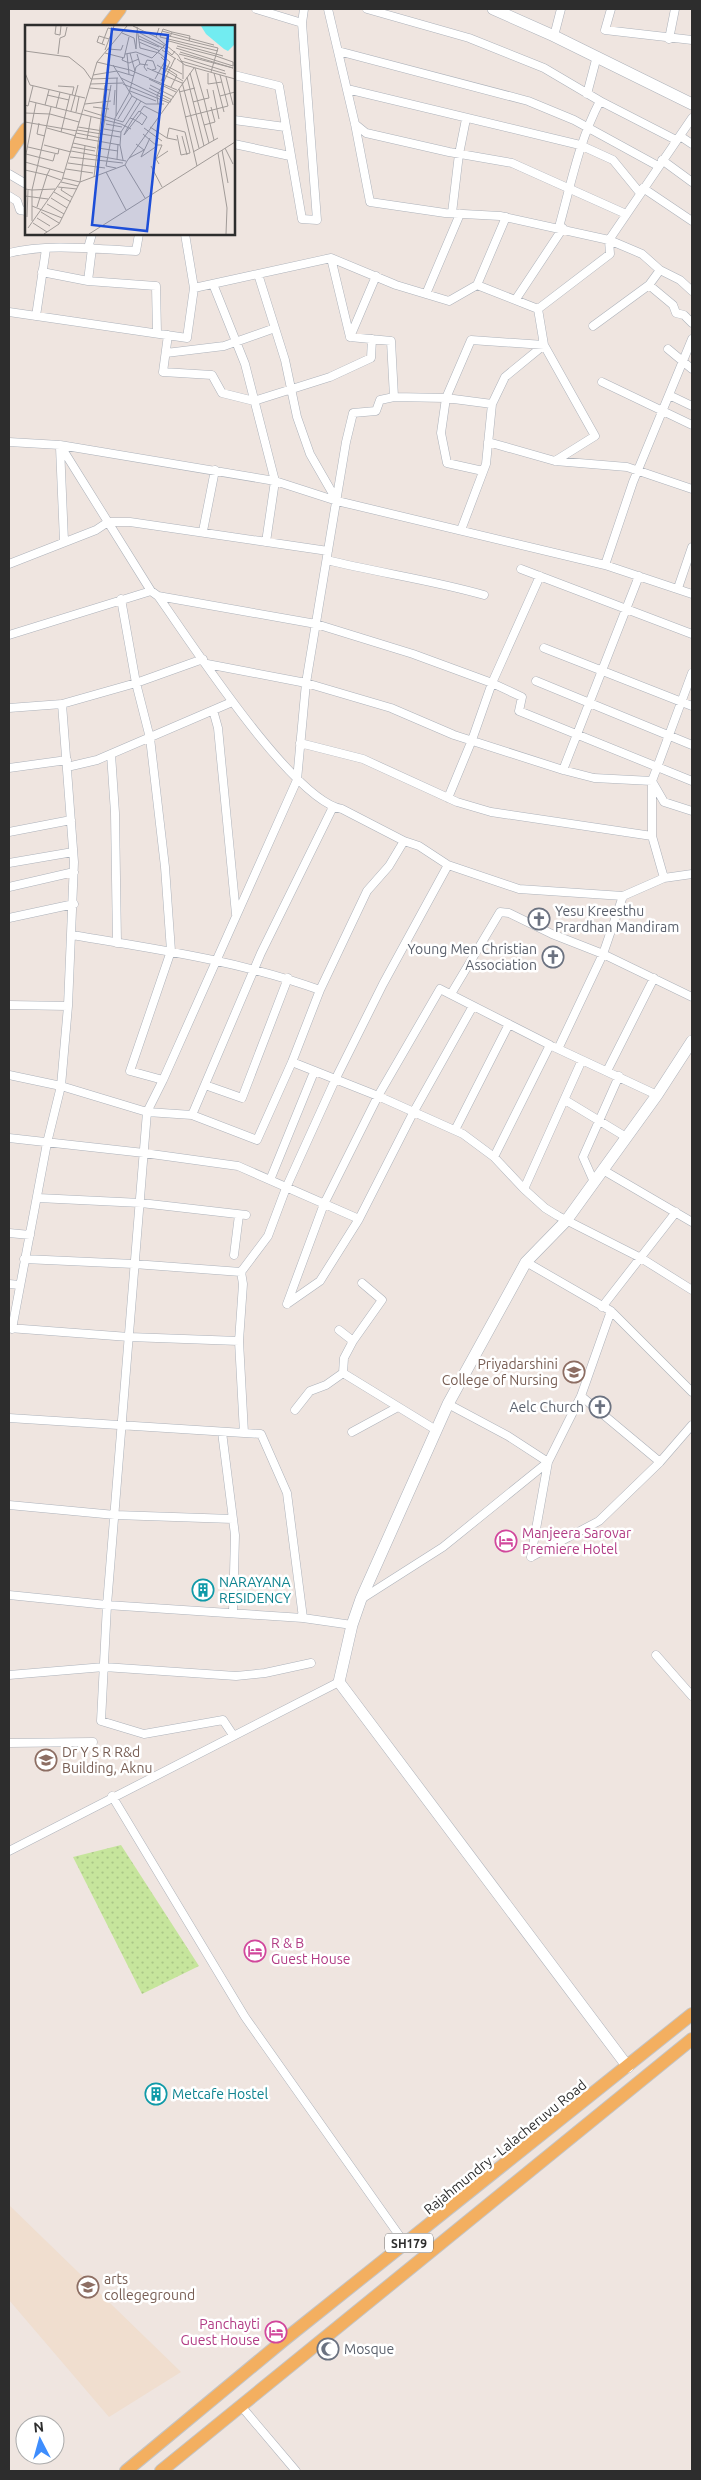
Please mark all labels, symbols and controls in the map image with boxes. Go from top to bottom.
inset map [25,25,235,235]
place label: Yesu Kreesthu Prardhan Mandiram [555,903,679,935]
church icon: Yesu Kreesthu Prardhan Mandiram [527,907,551,931]
place label: Young Men Christian Association [408,941,537,973]
church icon: Young Men Christian Association [541,945,565,969]
place label: Priyadarshini College of Nursing [442,1356,558,1388]
school or university icon: Priyadarshini College of Nursing [562,1360,586,1384]
church icon: Aelc Church [588,1395,612,1419]
place label: Aelc Church [509,1399,584,1415]
place label: Manjeera Sarovar Premiere Hotel [522,1525,632,1557]
hotel icon: Manjeera Sarovar Premiere Hotel [494,1529,518,1553]
place label: NARAYANA RESIDENCY [219,1574,291,1606]
building icon: NARAYANA RESIDENCY [191,1578,215,1602]
place label: Dr Y S R R&d Building, Aknu [62,1744,152,1776]
school or university icon: Dr Y S R R&d Building, Aknu [34,1748,58,1772]
place label: R & B Guest House [271,1935,351,1967]
hotel icon: R & B Guest House [243,1939,267,1963]
street label: Rajahmundry - Lalacheruvu Road [420,2076,590,2218]
building icon: Metcafe Hostel [144,2082,168,2106]
place label: Metcafe Hostel [172,2086,269,2102]
road number: SH179 [385,2234,433,2252]
place label: arts collegeground [104,2271,195,2303]
school or university icon: arts collegeground [76,2275,100,2299]
place label: Panchayti Guest House [180,2316,260,2348]
hotel icon: Panchayti Guest House [264,2320,288,2344]
mosque icon: Mosque [316,2337,340,2361]
place label: Mosque [344,2341,394,2357]
north arrow [15,2415,65,2465]
text: N [33,2419,45,2436]

